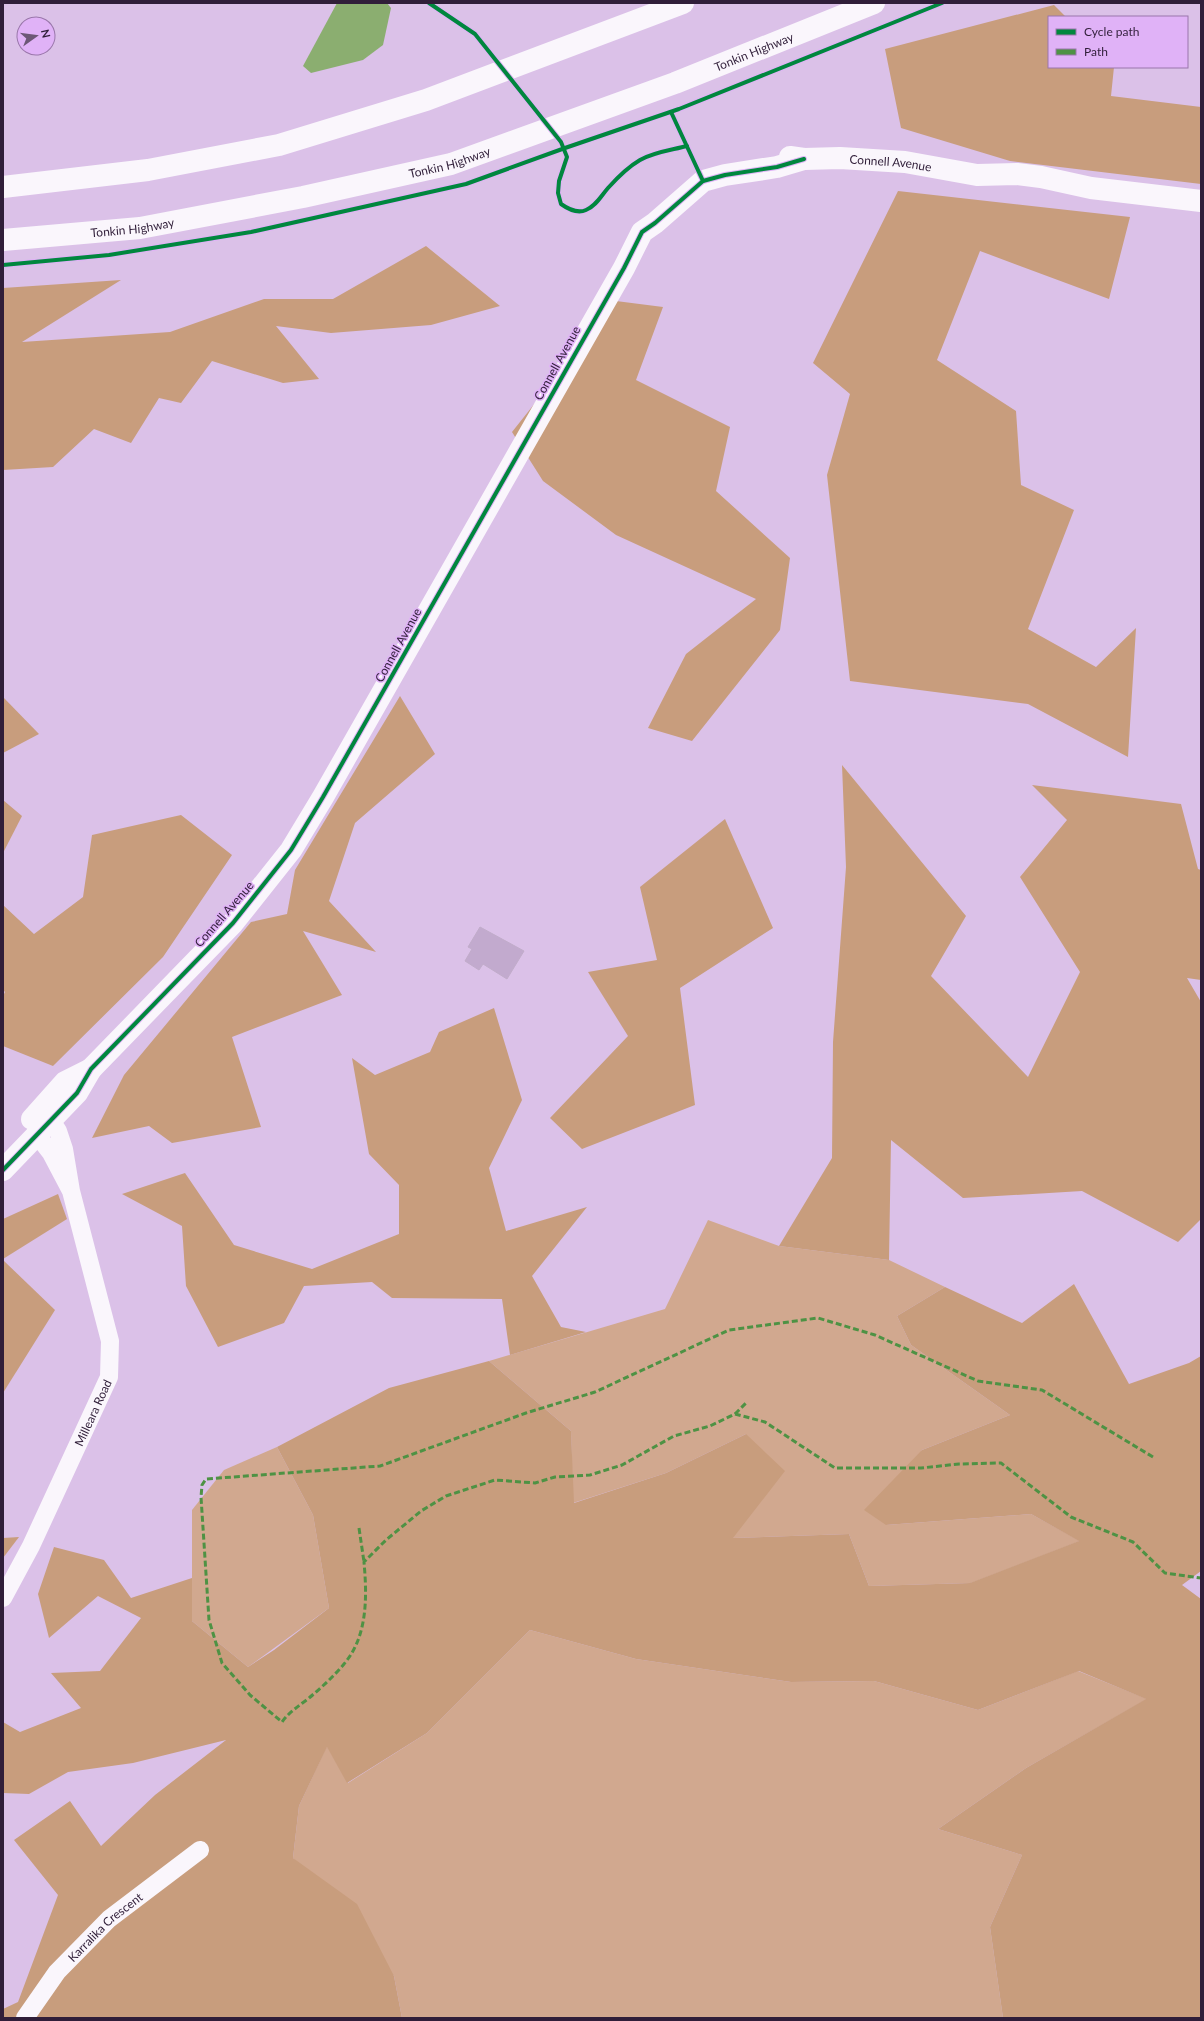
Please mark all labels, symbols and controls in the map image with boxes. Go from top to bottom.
north arrow [16,16,56,56]
legend [1048,16,1188,68]
text: Cycle path [1084,24,1139,39]
text: N [39,28,54,39]
street label: Tonkin Highway [712,28,796,74]
text: Path [1084,44,1108,59]
street label: Tonkin Highway [407,143,493,181]
street label: Connell Avenue [849,151,933,174]
street label: Tonkin Highway [90,214,176,240]
street label: Connell Avenue [530,323,584,403]
street label: Connell Avenue [371,605,425,685]
street label: Connell Avenue [191,878,257,950]
street label: Milleara Road [71,1377,114,1448]
street label: Karralika Crescent [64,1889,146,1964]

